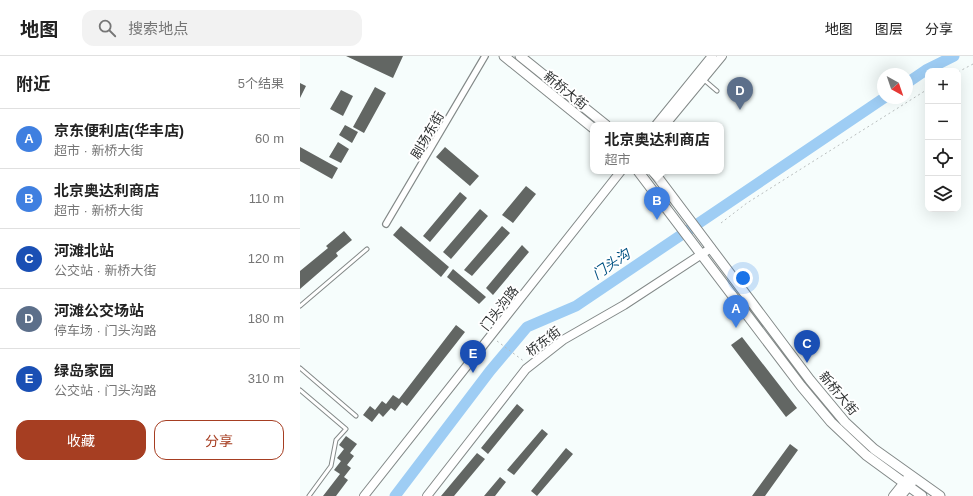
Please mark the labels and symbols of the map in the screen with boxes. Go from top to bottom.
street label: 新桥大街 [541,68,591,113]
north arrow [877,68,913,104]
pin: D [727,77,753,110]
street label: 剧场东街 [408,109,447,162]
pin: B [644,187,670,220]
water label: 门头沟 [589,245,635,282]
your location [733,268,753,288]
street label: 门头沟路 [477,283,521,333]
pin: A [723,295,749,328]
street label: 桥东街 [523,324,563,359]
pin: C [794,330,820,363]
pin: E [460,340,486,373]
street label: 新桥大街 [816,369,861,418]

